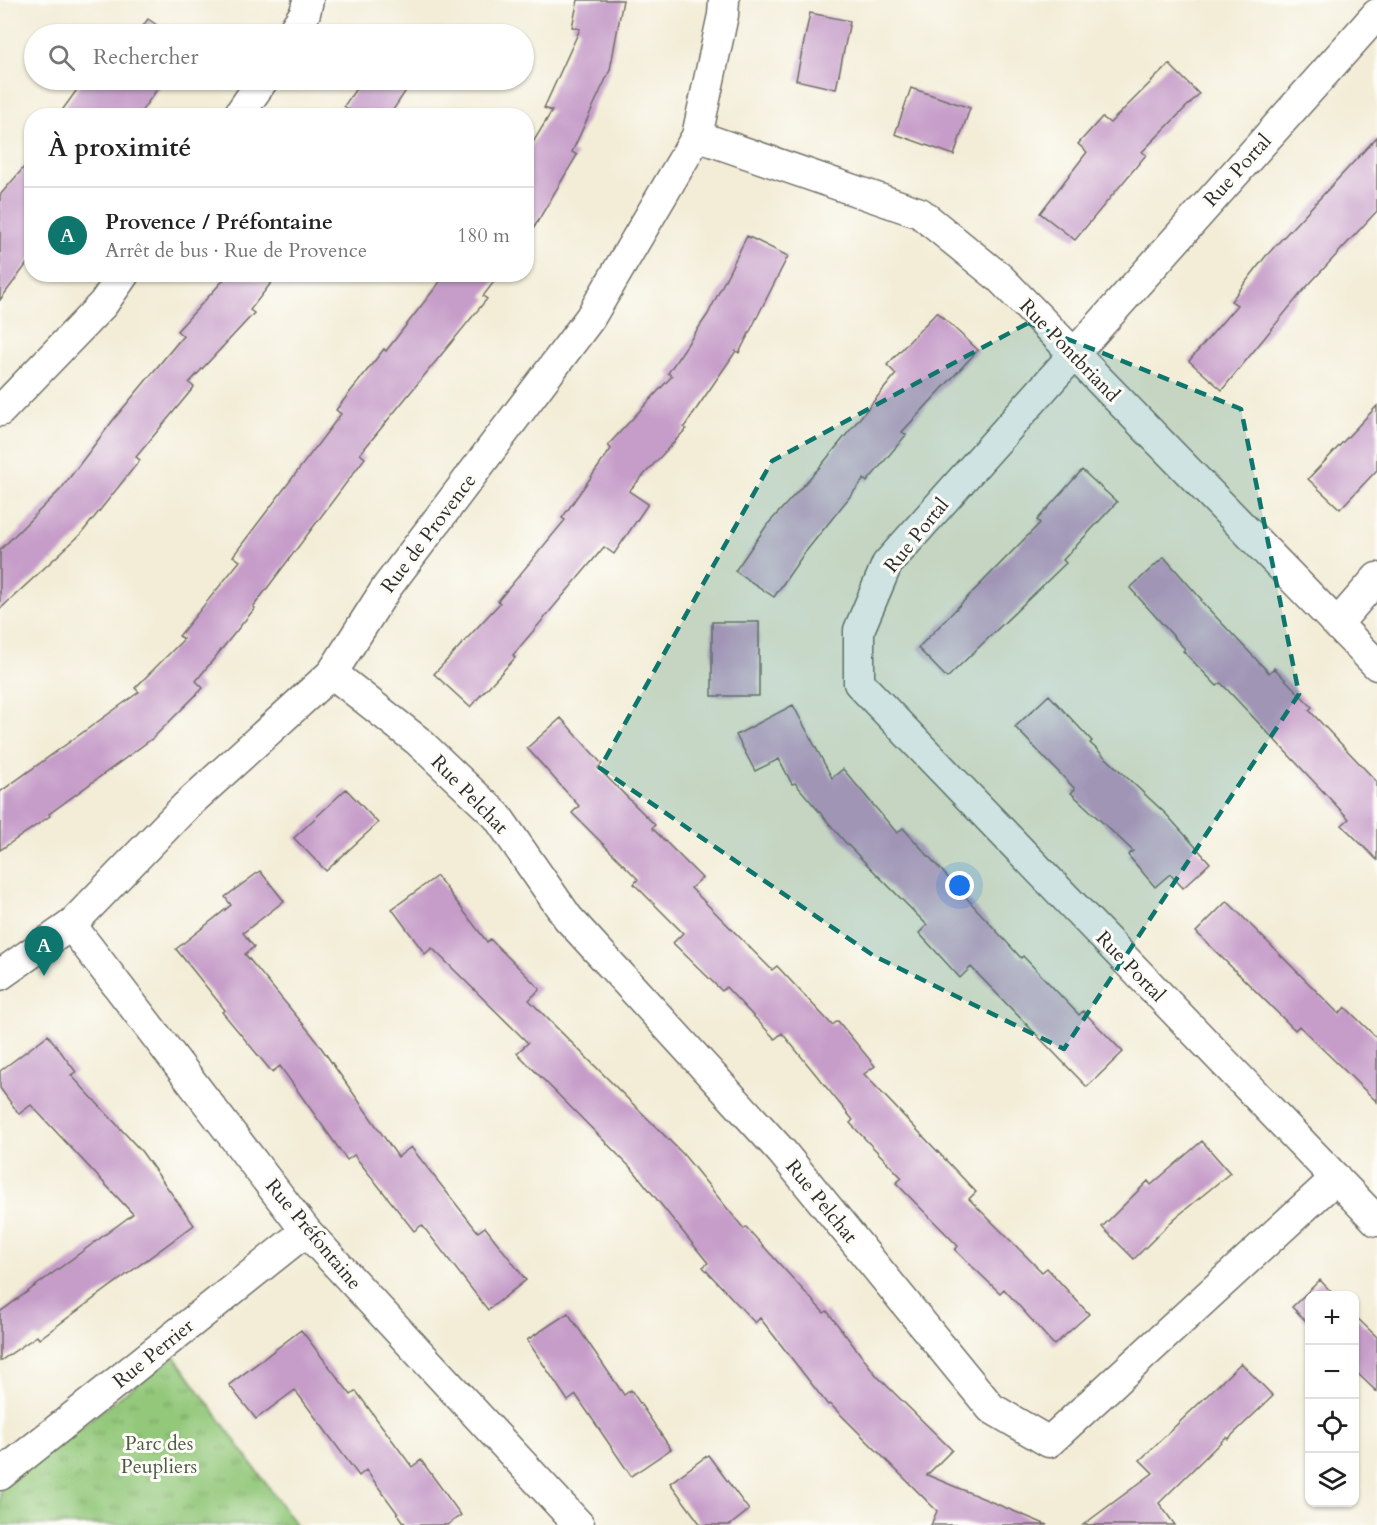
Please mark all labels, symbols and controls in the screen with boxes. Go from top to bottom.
search box [24,24,534,90]
icon: search [45,41,78,74]
text: Rechercher [93,42,198,72]
street label: Rue Portal [1197,128,1277,213]
text: À proximité [48,130,191,165]
text: Provence / Préfontaine [105,207,333,237]
text: A [60,222,75,249]
text: 180 m [457,222,510,249]
text: Arrêt de bus · Rue de Provence [105,237,367,264]
street label: Rue Pontbriand [1013,293,1126,408]
street label: Rue de Provence [375,468,482,599]
street label: Rue Portal [878,492,955,579]
street label: Rue Pelchat [425,749,515,840]
your location [945,871,974,900]
street label: Rue Portal [1090,925,1171,1008]
pin: A [24,926,63,976]
street label: Rue Pelchat [780,1154,864,1249]
street label: Rue Préfontaine [259,1173,368,1295]
map controls [1305,1291,1359,1507]
button: + [1305,1291,1359,1345]
street label: Rue Perrier [107,1312,200,1394]
button: − [1305,1345,1359,1399]
button: locate [1305,1399,1359,1453]
park label: Parc des Peupliers [121,1430,197,1480]
button: layers [1305,1453,1359,1507]

